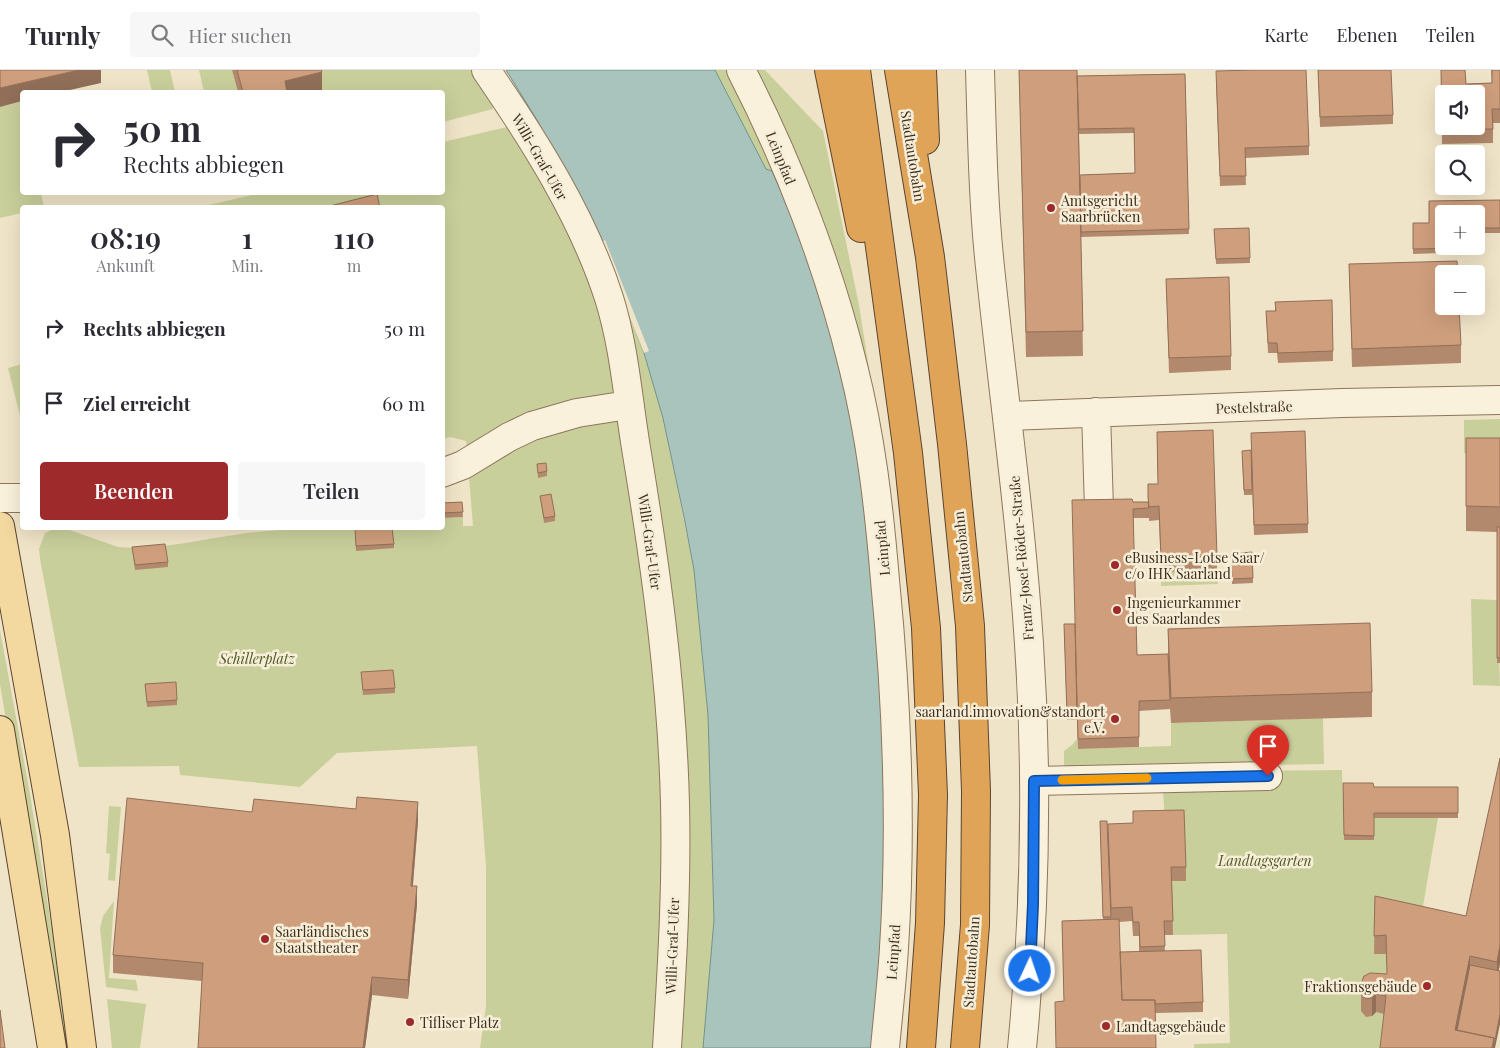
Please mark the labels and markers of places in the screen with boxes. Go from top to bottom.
place label: Amtsgericht Saarbrücken [1060,191,1141,226]
marker: Amtsgericht Saarbrücken [1045,202,1057,214]
place label: eBusiness-Lotse Saar/ c/o IHK Saarland [1125,548,1265,583]
marker: eBusiness-Lotse Saar/ c/o IHK Saarland [1109,559,1121,571]
place label: Ingenieurkammer des Saarlandes [1127,593,1241,628]
marker: Ingenieurkammer des Saarlandes [1111,604,1123,616]
place label: saarland.innovation&standort e.V. [915,702,1106,737]
marker: saarland.innovation&standort e.V. [1109,713,1121,725]
pin [1247,725,1289,776]
place label: Saarländisches Staatstheater [275,922,369,957]
marker: Saarländisches Staatstheater [259,933,271,945]
place label: Fraktionsgebäude [1304,977,1417,996]
marker: Fraktionsgebäude [1421,980,1433,992]
place label: Tifliser Platz [420,1013,499,1032]
marker: Tifliser Platz [404,1016,416,1028]
place label: Landtagsgebäude [1116,1017,1226,1036]
marker: Landtagsgebäude [1100,1020,1112,1032]

